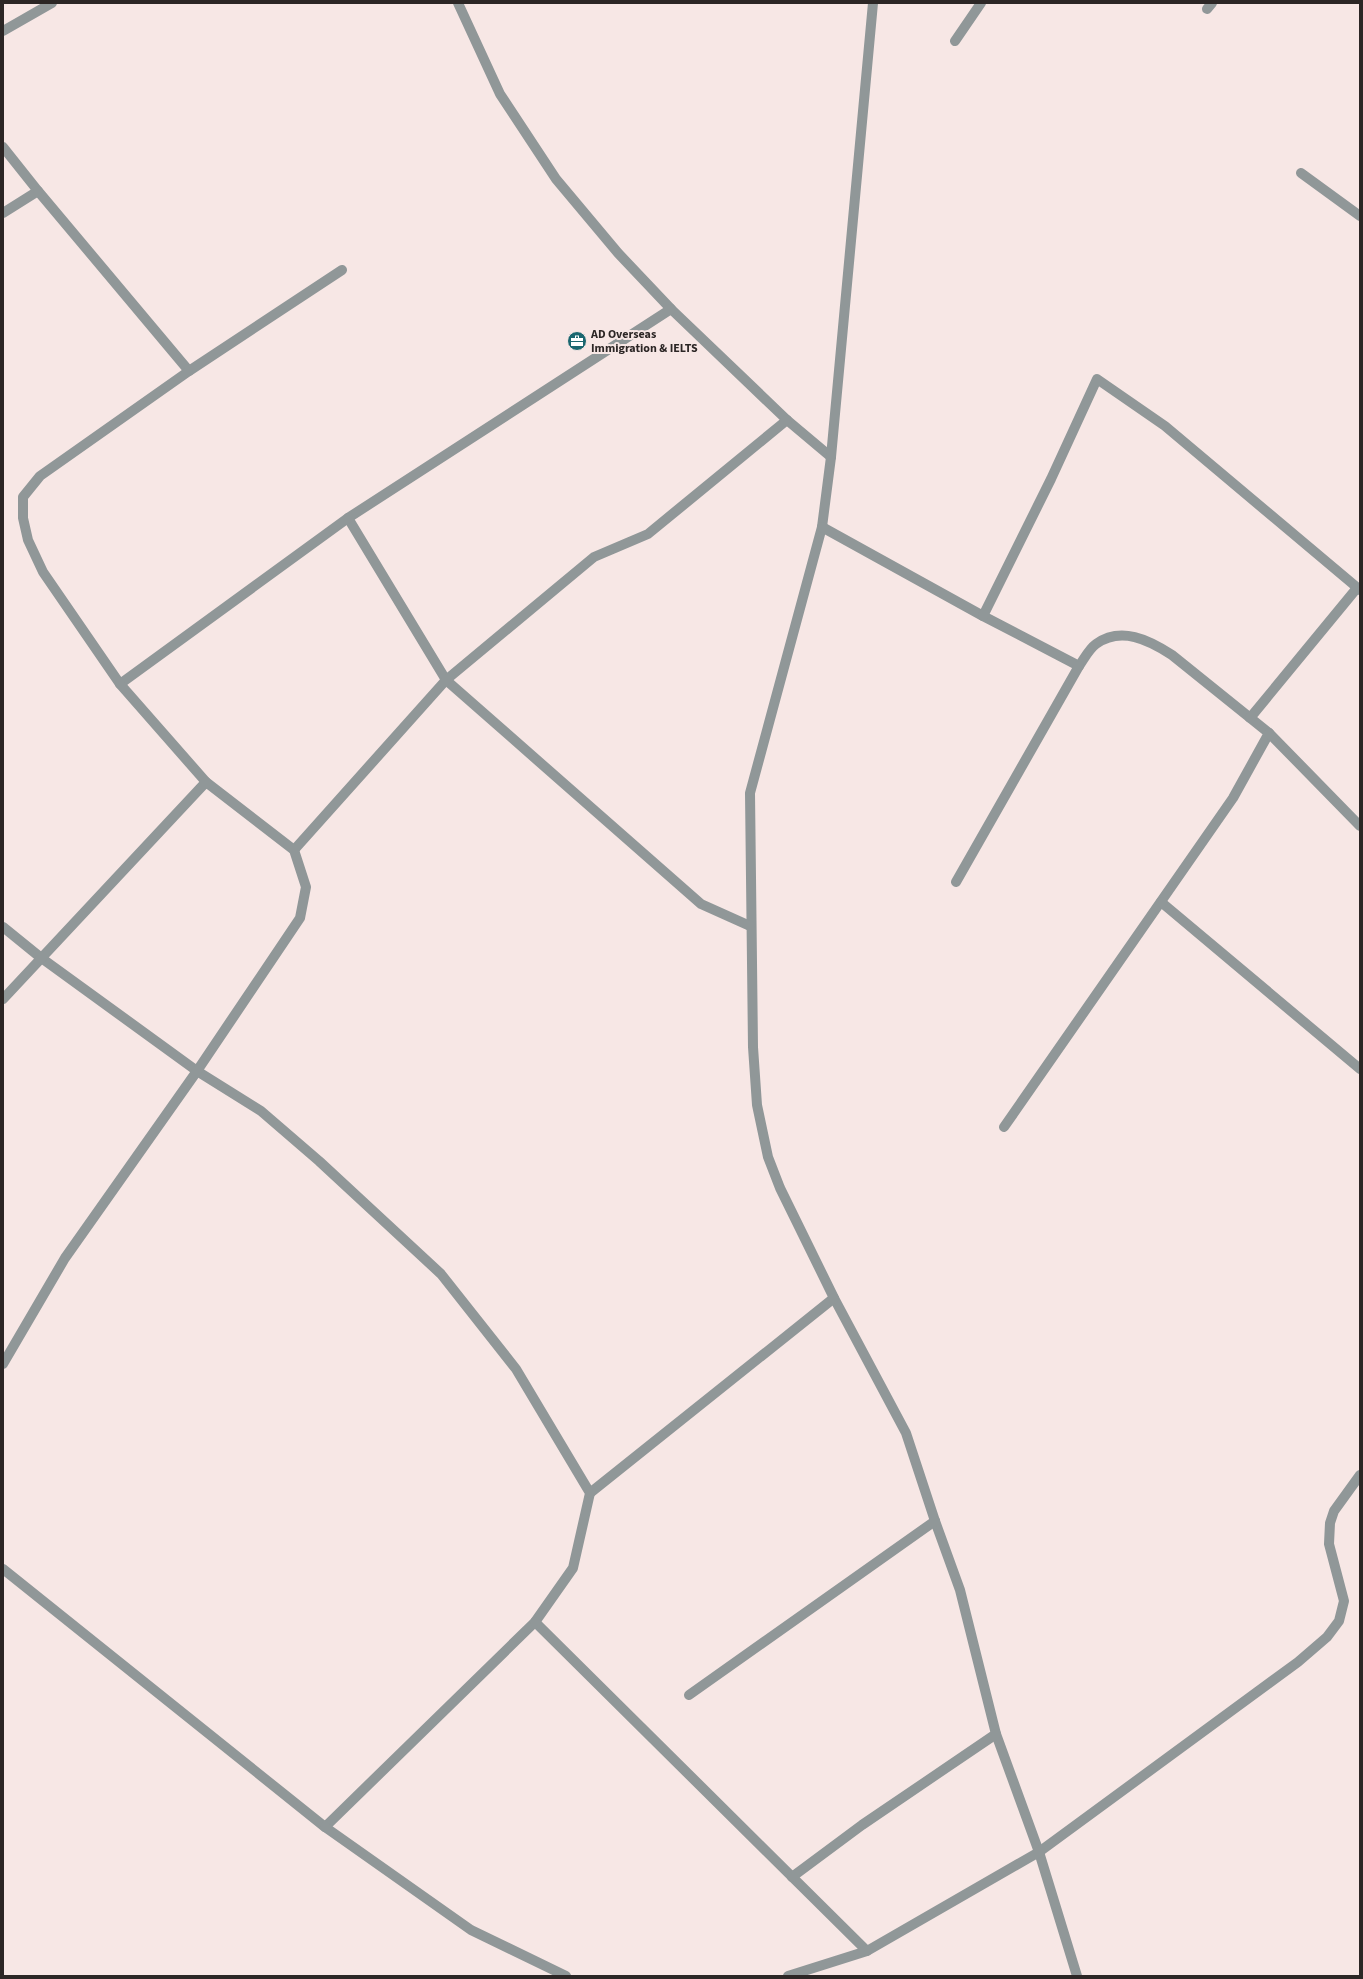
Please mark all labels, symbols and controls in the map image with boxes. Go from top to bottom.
place label: AD Overseas Immigration & IELTS [590,326,698,357]
office icon: AD Overseas Immigration & IELTS [566,330,588,352]

